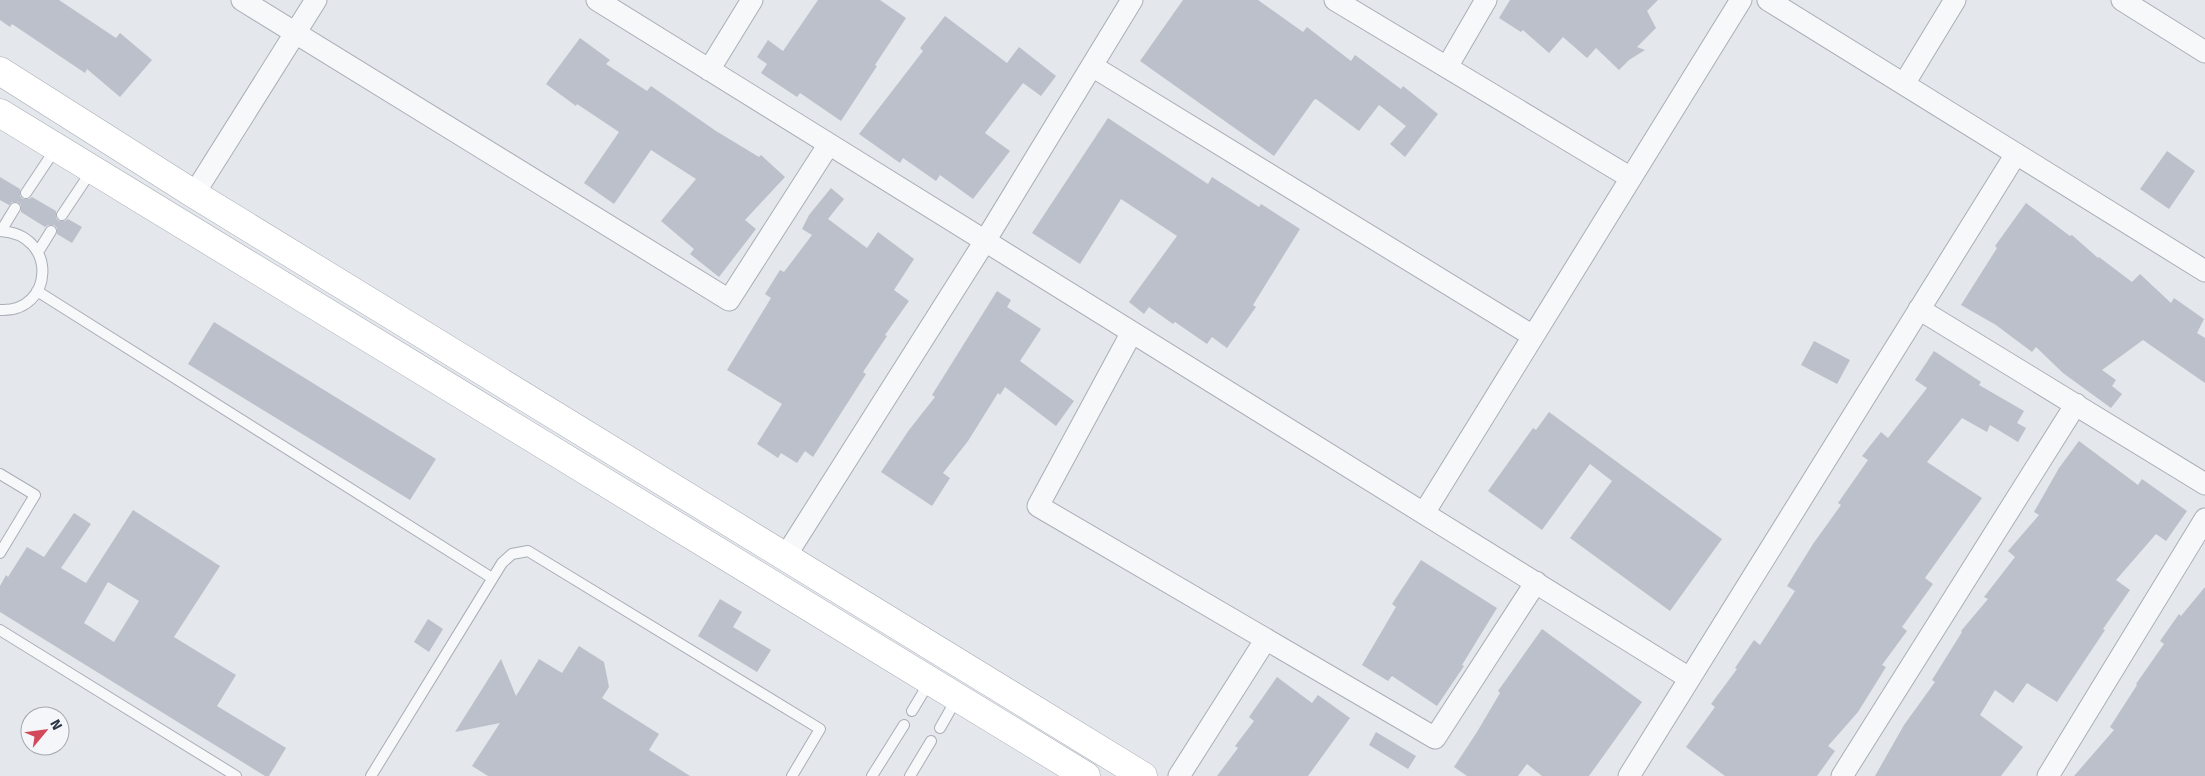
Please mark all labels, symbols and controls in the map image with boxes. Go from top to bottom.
north arrow [20,706,70,756]
text: N [46,717,66,733]

